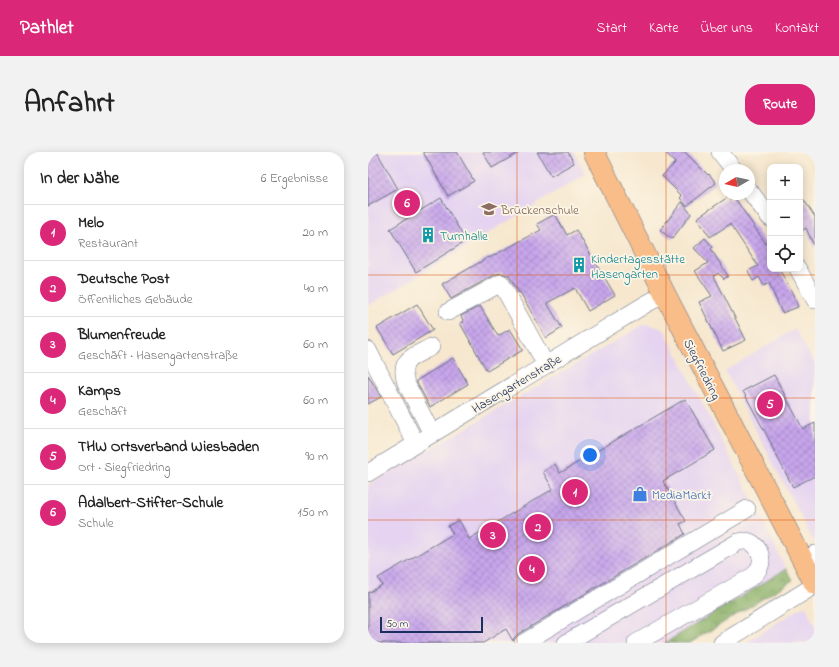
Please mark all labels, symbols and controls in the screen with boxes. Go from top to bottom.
text: Pathlet [20,15,74,42]
text: Start [597,18,627,39]
text: Karte [649,18,679,39]
text: Über uns [701,18,753,39]
text: Kontakt [775,18,819,39]
text: Anfahrt [24,84,115,125]
button: Route [745,84,815,125]
north arrow [719,164,755,200]
map controls [767,164,803,272]
button: + [767,164,803,200]
text: In der Nähe [40,166,119,191]
text: 6 Ergebnisse [261,169,328,188]
pin: 6 [394,188,420,218]
school or university icon: Brückenschule [480,200,498,218]
button: − [767,200,803,236]
place label: Brückenschule [500,201,579,220]
text: Melo [78,212,104,234]
text: 1 [51,223,55,242]
text: 20 m [303,223,328,242]
building icon: Turnhalle [419,226,437,244]
place label: Turnhalle [440,227,488,246]
text: Restaurant [78,234,138,253]
button: locate [767,236,803,272]
place label: Kindertagesstätte Hasengarten [591,250,685,285]
building icon: Kindertagesstätte Hasengarten [570,256,588,274]
text: Deutsche Post [78,268,169,290]
text: 2 [50,279,56,298]
text: 40 m [304,279,328,298]
text: Öffentliches Gebäude [78,290,193,309]
text: Blumenfreude [78,324,166,346]
text: 3 [50,335,56,354]
text: 60 m [303,335,328,354]
street label: Siegfriedring [677,336,725,404]
text: Geschäft · Hasengartenstraße [78,346,238,365]
street label: Hasengartenstraße [468,350,566,419]
text: Kamps [78,380,121,402]
pin: 5 [757,389,783,419]
text: 4 [50,391,56,410]
text: 60 m [303,391,328,410]
text: Geschäft [78,402,127,421]
text: THW Ortsverband Wiesbaden [78,436,259,458]
your location [580,445,600,465]
text: 5 [49,447,57,466]
text: 90 m [305,447,328,466]
text: Ort · Siegfriedring [78,458,170,477]
pin: 1 [562,477,588,507]
shop icon: MediaMarkt [631,485,649,503]
place label: MediaMarkt [652,486,712,505]
text: Adalbert-Stifter-Schule [78,492,223,514]
text: 6 [50,503,56,522]
text: 150 m [297,503,328,522]
pin: 2 [525,512,551,542]
text: Schule [78,514,114,533]
pin: 3 [480,520,506,550]
pin: 4 [519,554,545,584]
scale bar [380,615,483,634]
text: 50 m [386,616,408,632]

